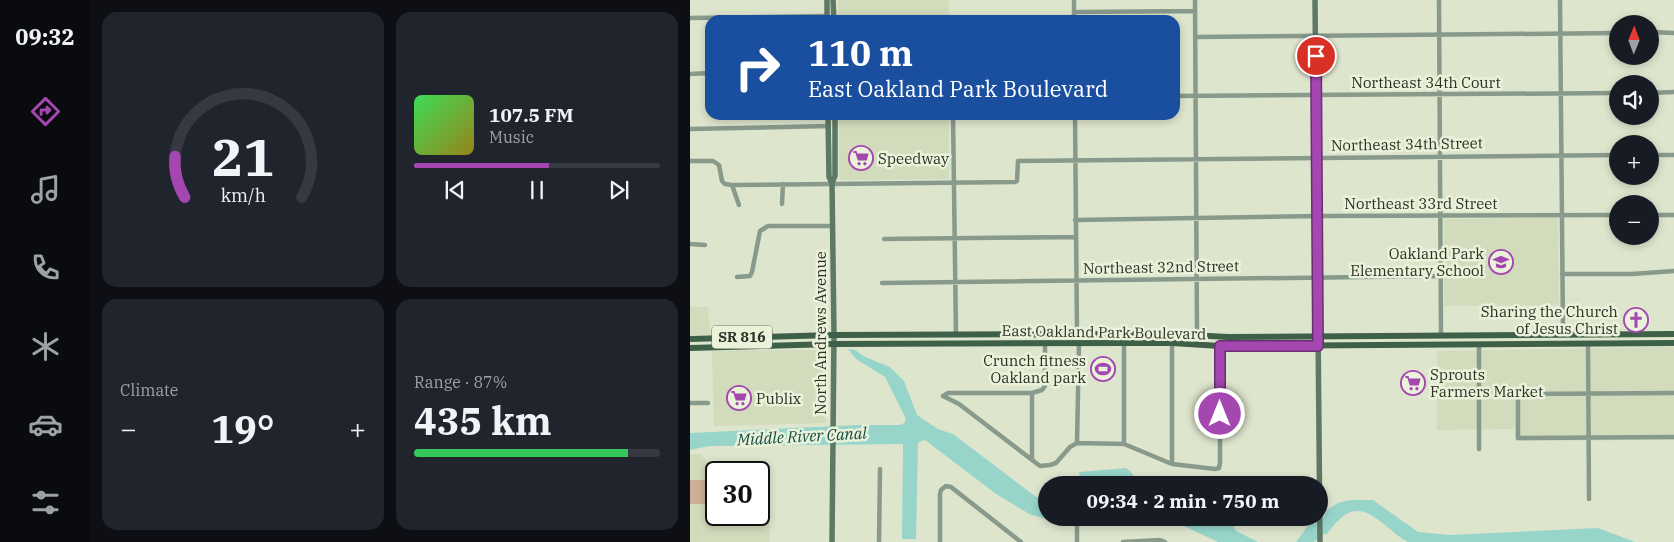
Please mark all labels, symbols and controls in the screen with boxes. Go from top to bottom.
north arrow [1609,15,1659,65]
map controls [1609,15,1659,245]
text: 09:32 [15,22,75,51]
text: 110 m [808,30,913,76]
icon: right [725,35,790,100]
pin [1295,35,1337,77]
icon: arrive [1302,42,1330,70]
street label: Northeast 34th Court [1351,73,1501,92]
text: East Oakland Park Boulevard [808,74,1108,103]
button: sound [1609,75,1659,125]
icon: directions [28,94,63,129]
text: 107.5 FM [489,103,574,127]
text: 21 [212,123,274,190]
text: Music [489,127,534,147]
street label: Northeast 34th Street [1331,133,1483,155]
button: + [1609,135,1659,185]
supermarket icon: Speedway [848,145,874,171]
place label: Speedway [878,149,949,168]
icon: music [28,172,63,207]
icon: previous [441,176,469,204]
icon: pause [523,176,551,204]
icon: next [605,176,633,204]
text: km/h [220,184,266,207]
street label: Northeast 33rd Street [1344,194,1498,213]
button: − [1609,195,1659,245]
place label: Oakland Park Elementary School [1350,244,1484,280]
school or university icon: Oakland Park Elementary School [1488,249,1514,275]
icon: phone [28,250,63,285]
street label: North Andrews Avenue [811,251,830,415]
street label: Northeast 32nd Street [1083,256,1239,278]
place label: Sharing the Church of Jesus Christ [1481,302,1618,338]
church icon: Sharing the Church of Jesus Christ [1623,307,1649,333]
street label: East Oakland Park Boulevard [1001,321,1207,343]
road number: SR 816 [712,326,772,348]
icon: climate [28,329,63,364]
place label: Crunch fitness Oakland park [983,351,1086,387]
sports icon: Crunch fitness Oakland park [1090,356,1116,382]
place label: Sprouts Farmers Market [1430,365,1543,401]
supermarket icon: Sprouts Farmers Market [1400,370,1426,396]
text: Range · 87% [414,372,507,392]
text: Climate [120,380,178,400]
supermarket icon: Publix [726,385,752,411]
position arrow [1193,387,1245,439]
place label: Publix [756,389,801,408]
text: 435 km [414,396,552,445]
text: 19° [211,404,275,453]
icon: car [28,407,63,442]
text: − [120,410,137,447]
text: + [349,410,366,447]
water label: Middle River Canal [736,423,868,449]
speed limit sign: 30 [705,461,770,526]
icon: filters [28,485,63,520]
text: 09:34 · 2 min · 750 m [1087,489,1279,513]

